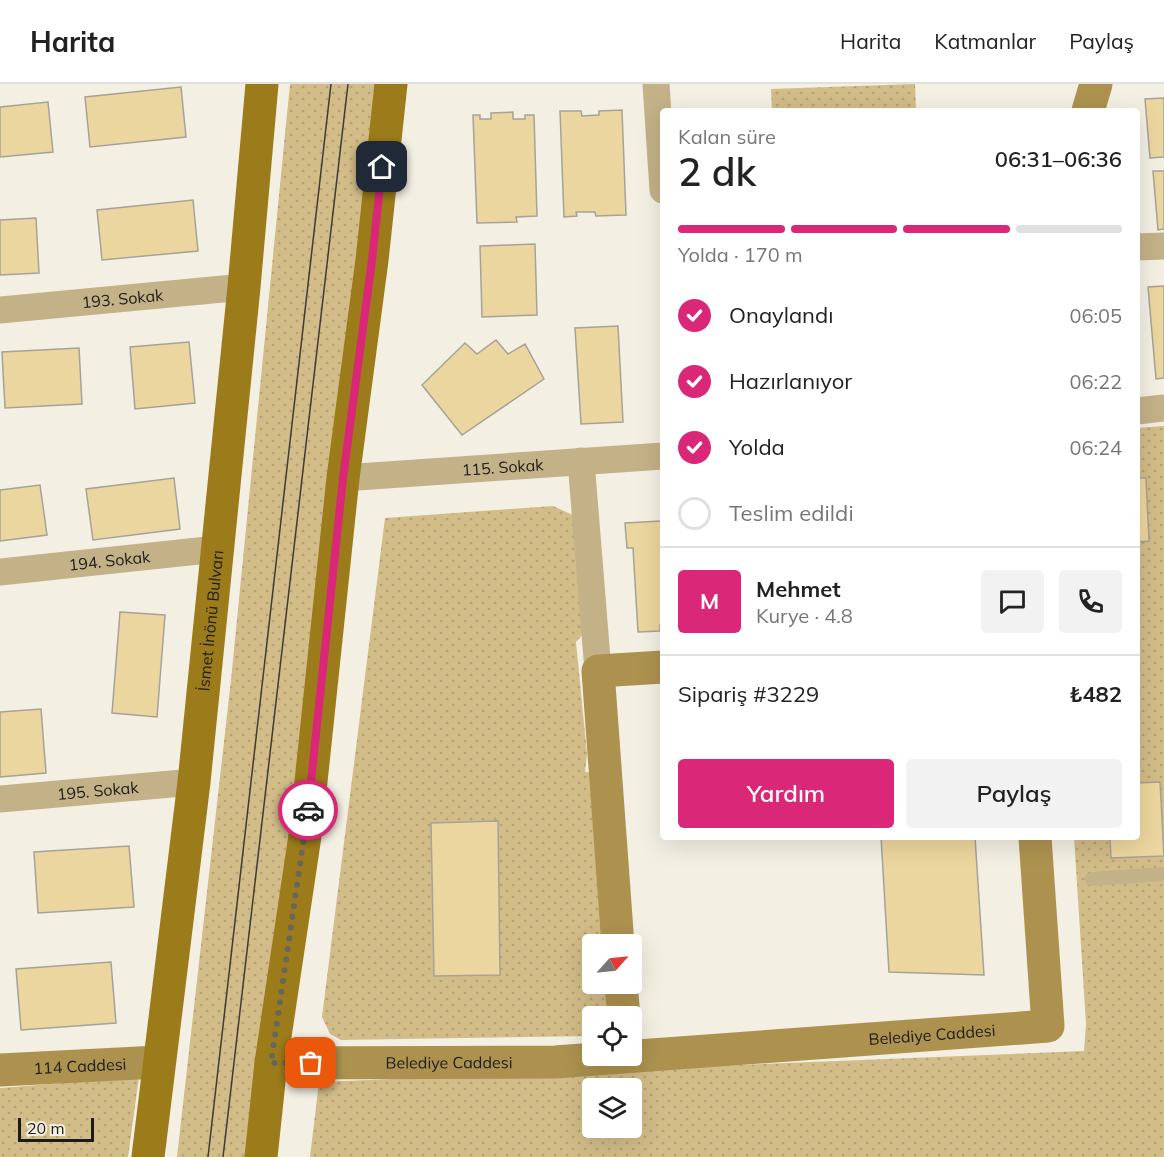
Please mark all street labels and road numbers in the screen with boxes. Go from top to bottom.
street label: 193. Sokak [81,285,165,312]
street label: 115. Sokak [461,454,545,480]
street label: 194. Sokak [68,546,152,575]
street label: İsmet İnönü Bulvarı [193,549,227,692]
street label: 195. Sokak [56,777,140,804]
street label: Belediye Caddesi [868,1020,996,1049]
street label: Belediye Caddesi [385,1052,513,1073]
street label: 114 Caddesi [33,1054,127,1078]

